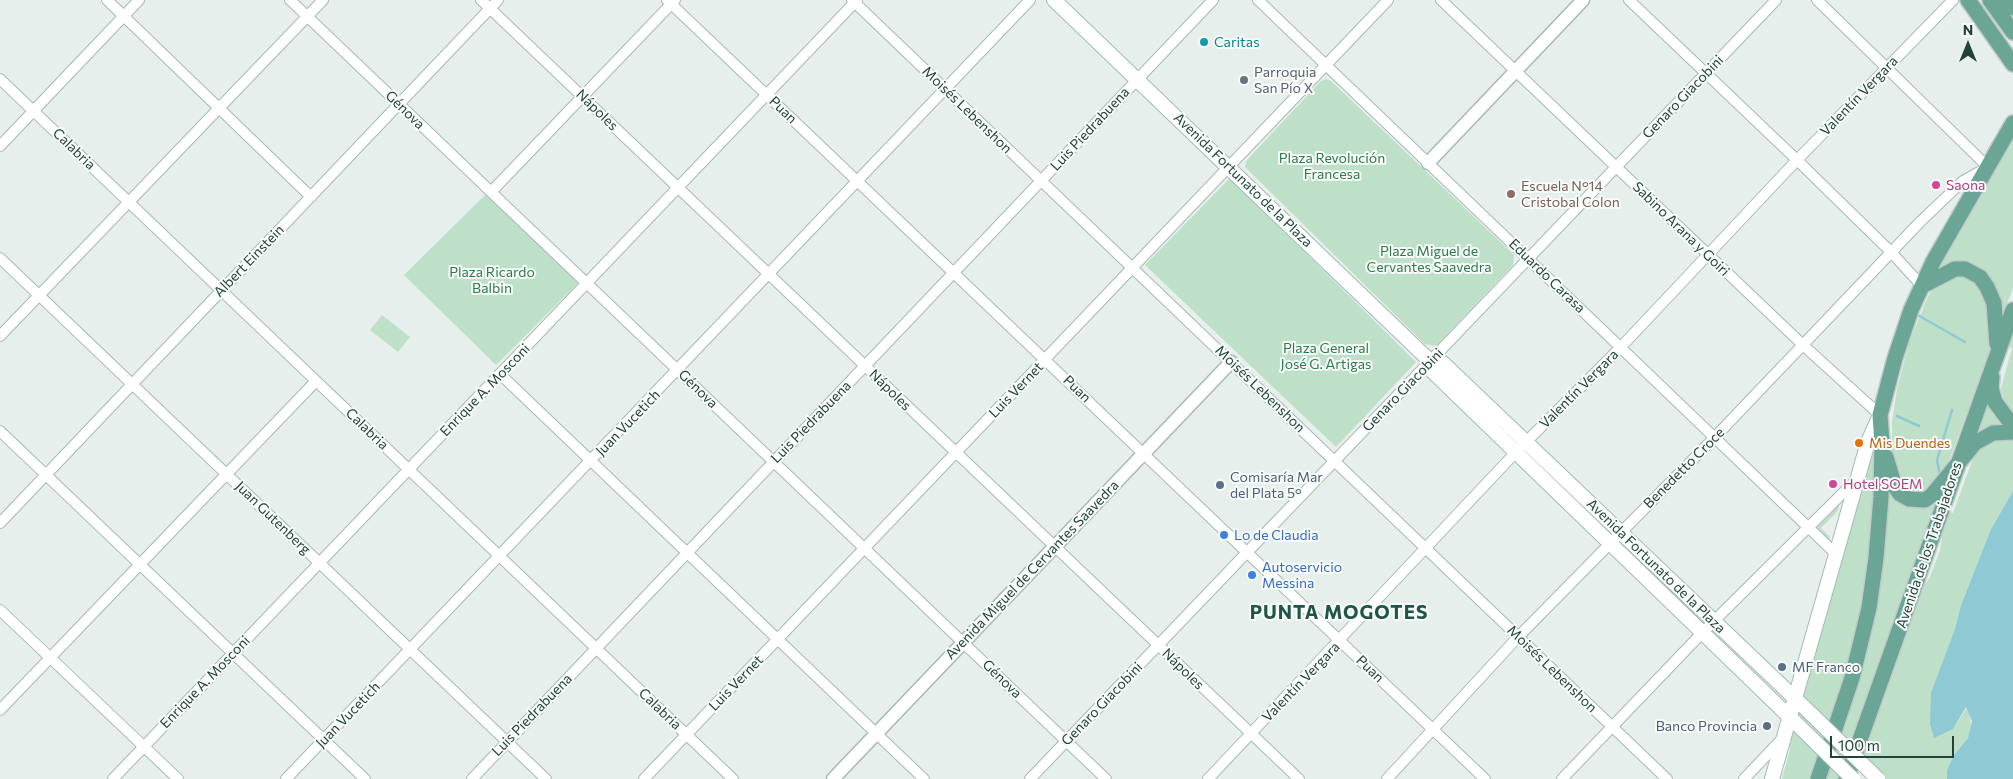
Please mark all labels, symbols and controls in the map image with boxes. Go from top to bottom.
north arrow [1943,20,1993,70]
text: N [1963,21,1973,38]
place label: Caritas [1214,34,1260,50]
marker: Caritas [1198,36,1210,48]
street label: Genaro Giacobini [1639,52,1727,142]
street label: Valentín Vergara [1817,53,1901,139]
street label: Moisés Lebenshon [919,63,1015,157]
place label: Parroquia San Pío X [1254,64,1316,96]
marker: Parroquia San Pío X [1238,74,1250,86]
street label: Luis Piedrabuena [1047,84,1133,174]
street label: Nápoles [573,86,621,134]
street label: Génova [382,87,428,133]
street label: Puan [766,93,800,127]
street label: Avenida Fortunato de la Plaza [1170,109,1316,251]
street label: Calabria [49,125,99,173]
park label: Plaza Revolución Francesa [1279,150,1385,182]
place label: Saona [1946,177,1985,193]
place label: Escuela N°14 Cristobal Colon [1521,178,1620,210]
street label: Sabino Arana y Goiri [1629,178,1733,280]
marker: Saona [1930,179,1942,191]
marker: Escuela N°14 Cristobal Colon [1505,188,1517,200]
street label: Albert Einstein [210,221,288,301]
street label: Eduardo Carasa [1505,235,1589,317]
park label: Plaza Miguel de Cervantes Saavedra [1367,243,1491,276]
park label: Plaza Ricardo Balbin [449,264,535,296]
street label: Enrique A. Mosconi [437,340,533,440]
park label: Plaza General José G. Artigas [1281,340,1371,372]
street label: Moisés Lebenshon [1212,342,1308,436]
street label: Genaro Giacobini [1359,345,1447,435]
street label: Valentín Vergara [1536,346,1622,432]
street label: Luis Vernet [985,359,1047,421]
street label: Génova [675,366,721,412]
street label: Nápoles [866,366,914,414]
street label: Puan [1060,372,1094,406]
street label: Luis Piedrabuena [767,377,855,467]
street label: Juan Vucetich [592,387,664,459]
street label: Calabria [342,405,392,453]
street label: Benedetto Croce [1640,424,1728,512]
place label: Mis Duendes [1869,435,1950,451]
marker: Mis Duendes [1853,437,1865,449]
street label: Avenida de los Trabajadores [1893,460,1965,630]
place label: Comisaría Mar del Plata 5° [1230,469,1323,502]
place label: Hotel SOEM [1843,476,1922,492]
street label: Avenida Miguel de Cervantes Saavedra [942,477,1122,663]
street label: Juan Gutenberg [232,478,314,558]
marker: Hotel SOEM [1827,478,1839,490]
marker: Comisaría Mar del Plata 5° [1214,479,1226,491]
street label: Avenida Fortunato de la Plaza [1583,495,1729,637]
place label: Lo de Claudia [1234,527,1319,543]
marker: Lo de Claudia [1218,529,1230,541]
place label: Autoservicio Messina [1262,559,1342,592]
marker: Autoservicio Messina [1246,569,1258,581]
district label: PUNTA MOGOTES [1248,602,1430,624]
street label: Moisés Lebenshon [1504,622,1600,716]
street label: Enrique A. Mosconi [157,632,253,732]
street label: Valentín Vergara [1259,639,1343,725]
street label: Nápoles [1159,645,1207,693]
street label: Luis Vernet [705,652,767,714]
street label: Puan [1353,652,1387,686]
street label: Génova [979,656,1025,702]
street label: Genaro Giacobini [1058,659,1146,749]
place label: MF Franco [1792,659,1860,675]
marker: MF Franco [1776,661,1788,673]
street label: Luis Piedrabuena [488,670,576,760]
street label: Juan Vucetich [312,679,384,751]
street label: Calabria [635,685,685,733]
place label: Banco Provincia [1656,718,1757,734]
marker: Banco Provincia [1761,720,1773,732]
scale bar [1833,726,1957,758]
text: 100 m [1838,736,1880,754]

